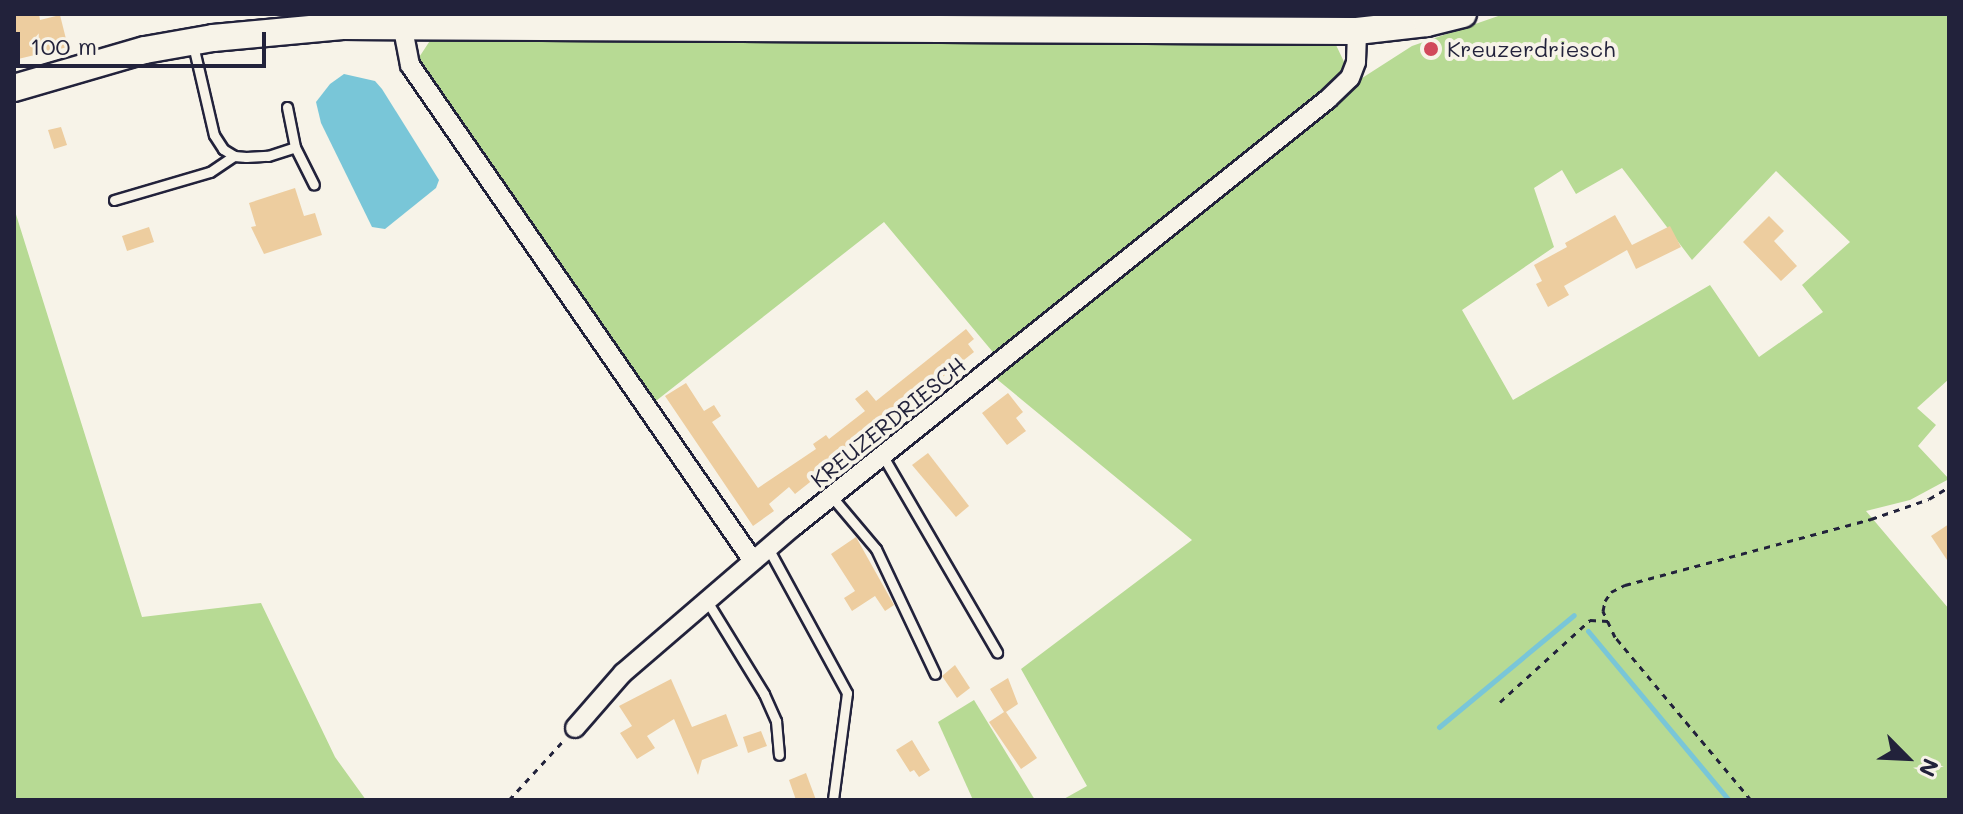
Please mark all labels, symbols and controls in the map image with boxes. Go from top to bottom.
scale bar [20,16,270,66]
text: 100 m [30,30,97,61]
place label: Kreuzerdriesch [1447,36,1615,62]
marker: Kreuzerdriesch [1422,40,1440,58]
street label: KREUZERDRIESCH [805,351,971,493]
north arrow [1867,718,1947,798]
text: N [1913,754,1946,781]

